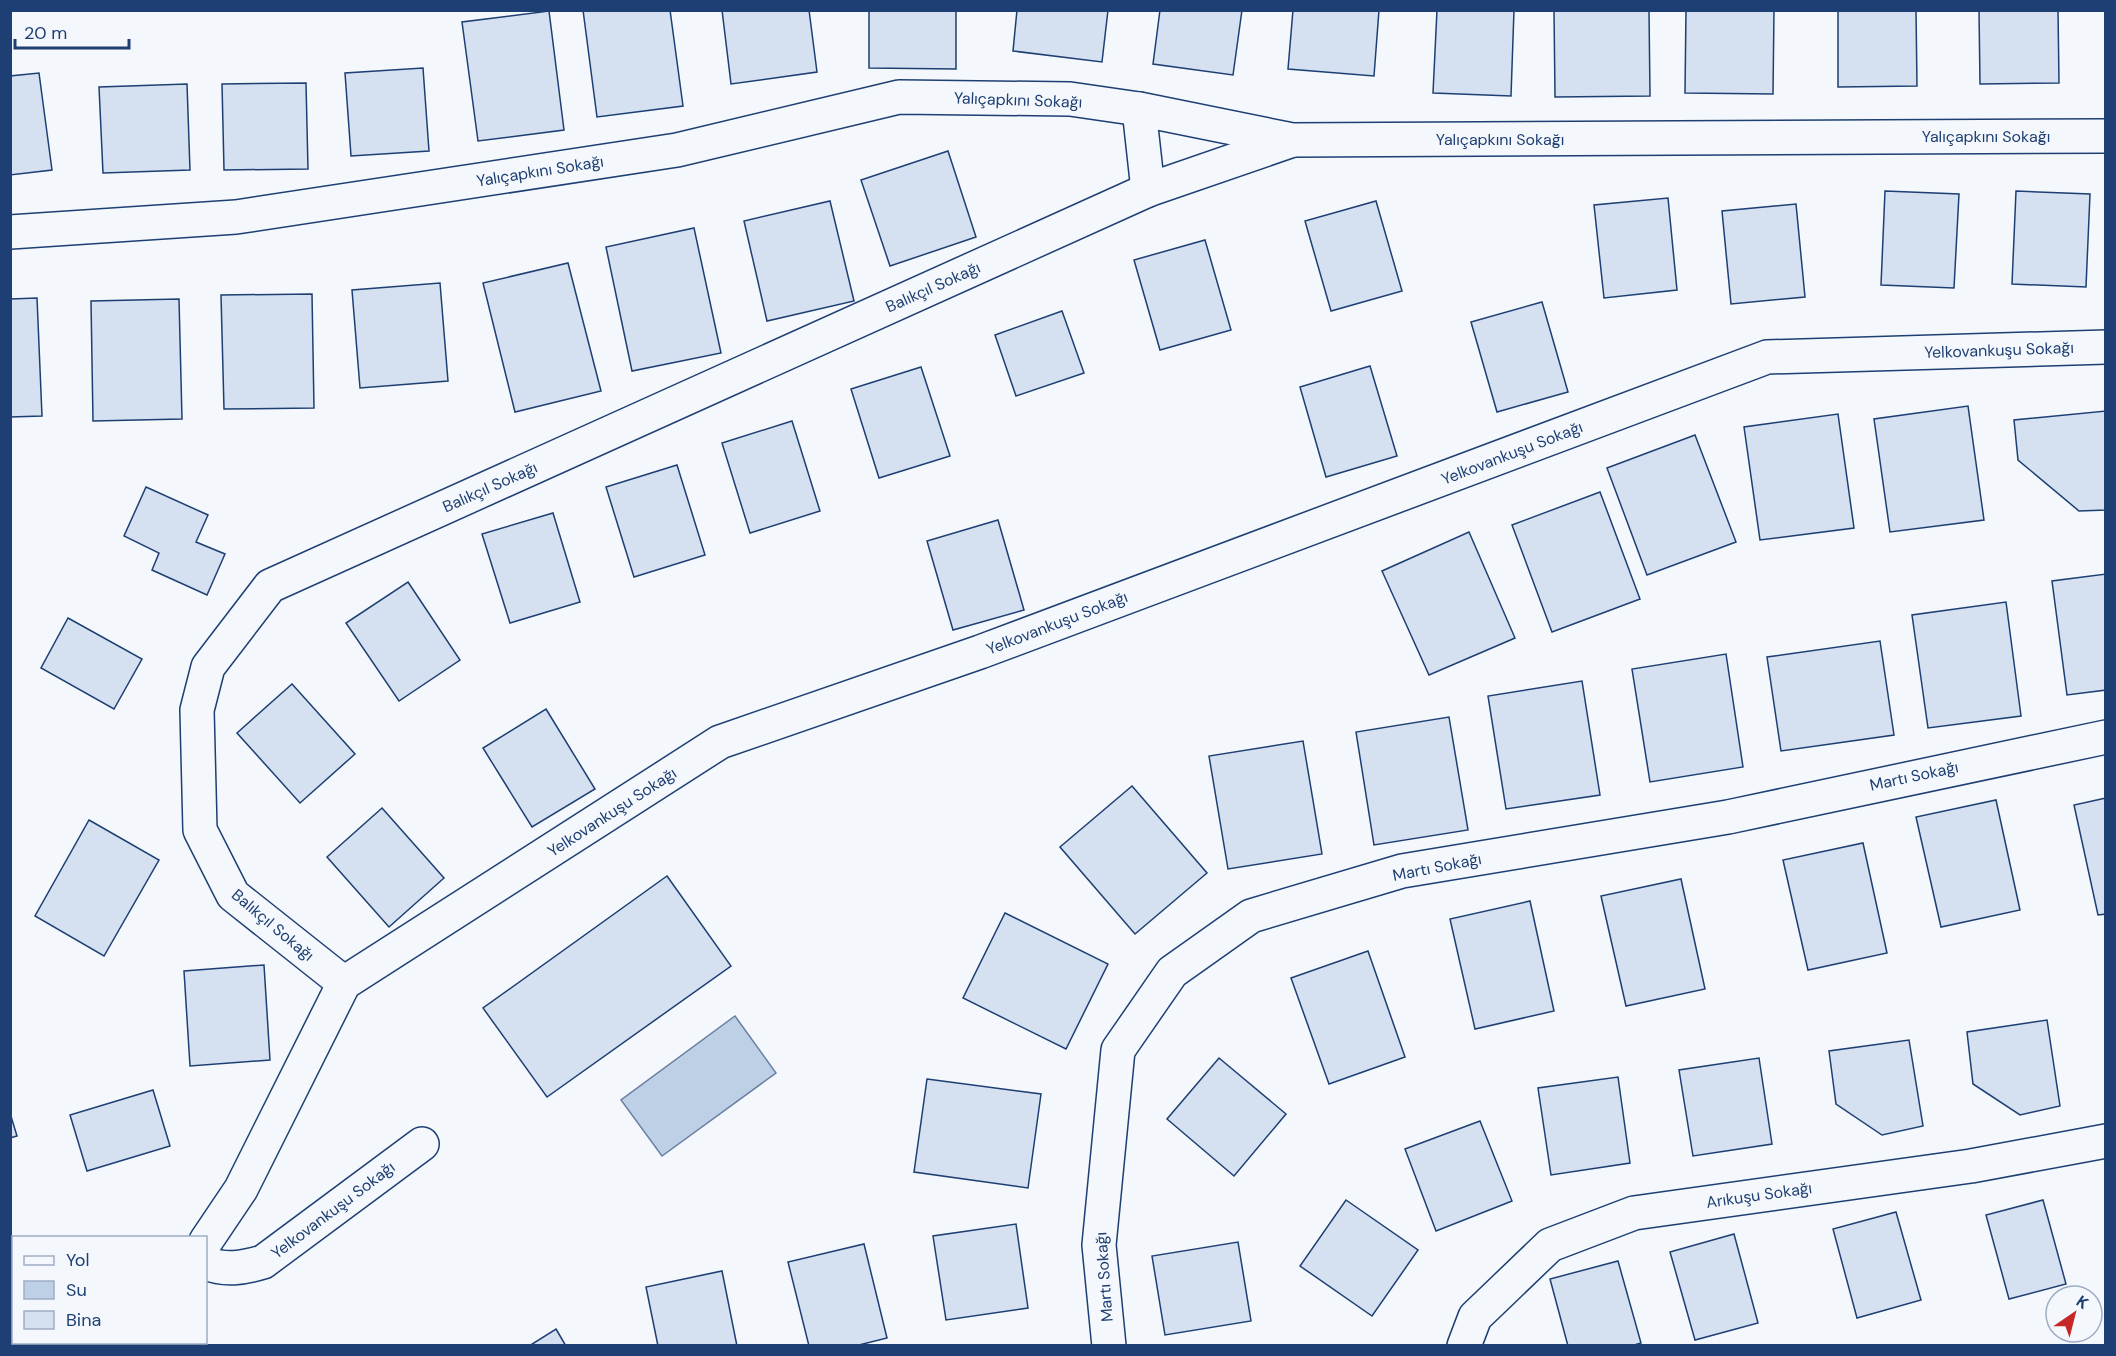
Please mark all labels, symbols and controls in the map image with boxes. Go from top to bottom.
scale bar [15,12,129,50]
text: 20 m [24,21,67,45]
street label: Yalıçapkını Sokağı [953,87,1083,113]
street label: Yalıçapkını Sokağı [1922,126,2050,147]
street label: Yalıçapkını Sokağı [1436,129,1564,150]
street label: Yalıçapkını Sokağı [475,151,605,191]
street label: Balıkçıl Sokağı [882,257,984,317]
street label: Yelkovankuşu Sokağı [1924,337,2074,363]
street label: Yelkovankuşu Sokağı [1438,416,1586,490]
street label: Balıkçıl Sokağı [439,457,541,517]
street label: Yelkovankuşu Sokağı [983,586,1131,660]
street label: Martı Sokağı [1868,756,1960,796]
street label: Yelkovankuşu Sokağı [544,762,680,862]
street label: Martı Sokağı [1391,848,1483,886]
street label: Balıkçıl Sokağı [227,884,319,966]
street label: Yelkovankuşu Sokağı [267,1157,399,1263]
street label: Arıkuşu Sokağı [1705,1177,1813,1213]
street label: Martı Sokağı [1090,1231,1118,1323]
legend [12,1236,207,1344]
text: Yol [66,1248,90,1272]
text: Su [66,1278,87,1302]
north arrow [2044,1284,2104,1344]
text: K [2072,1291,2093,1314]
text: Bina [66,1308,101,1332]

